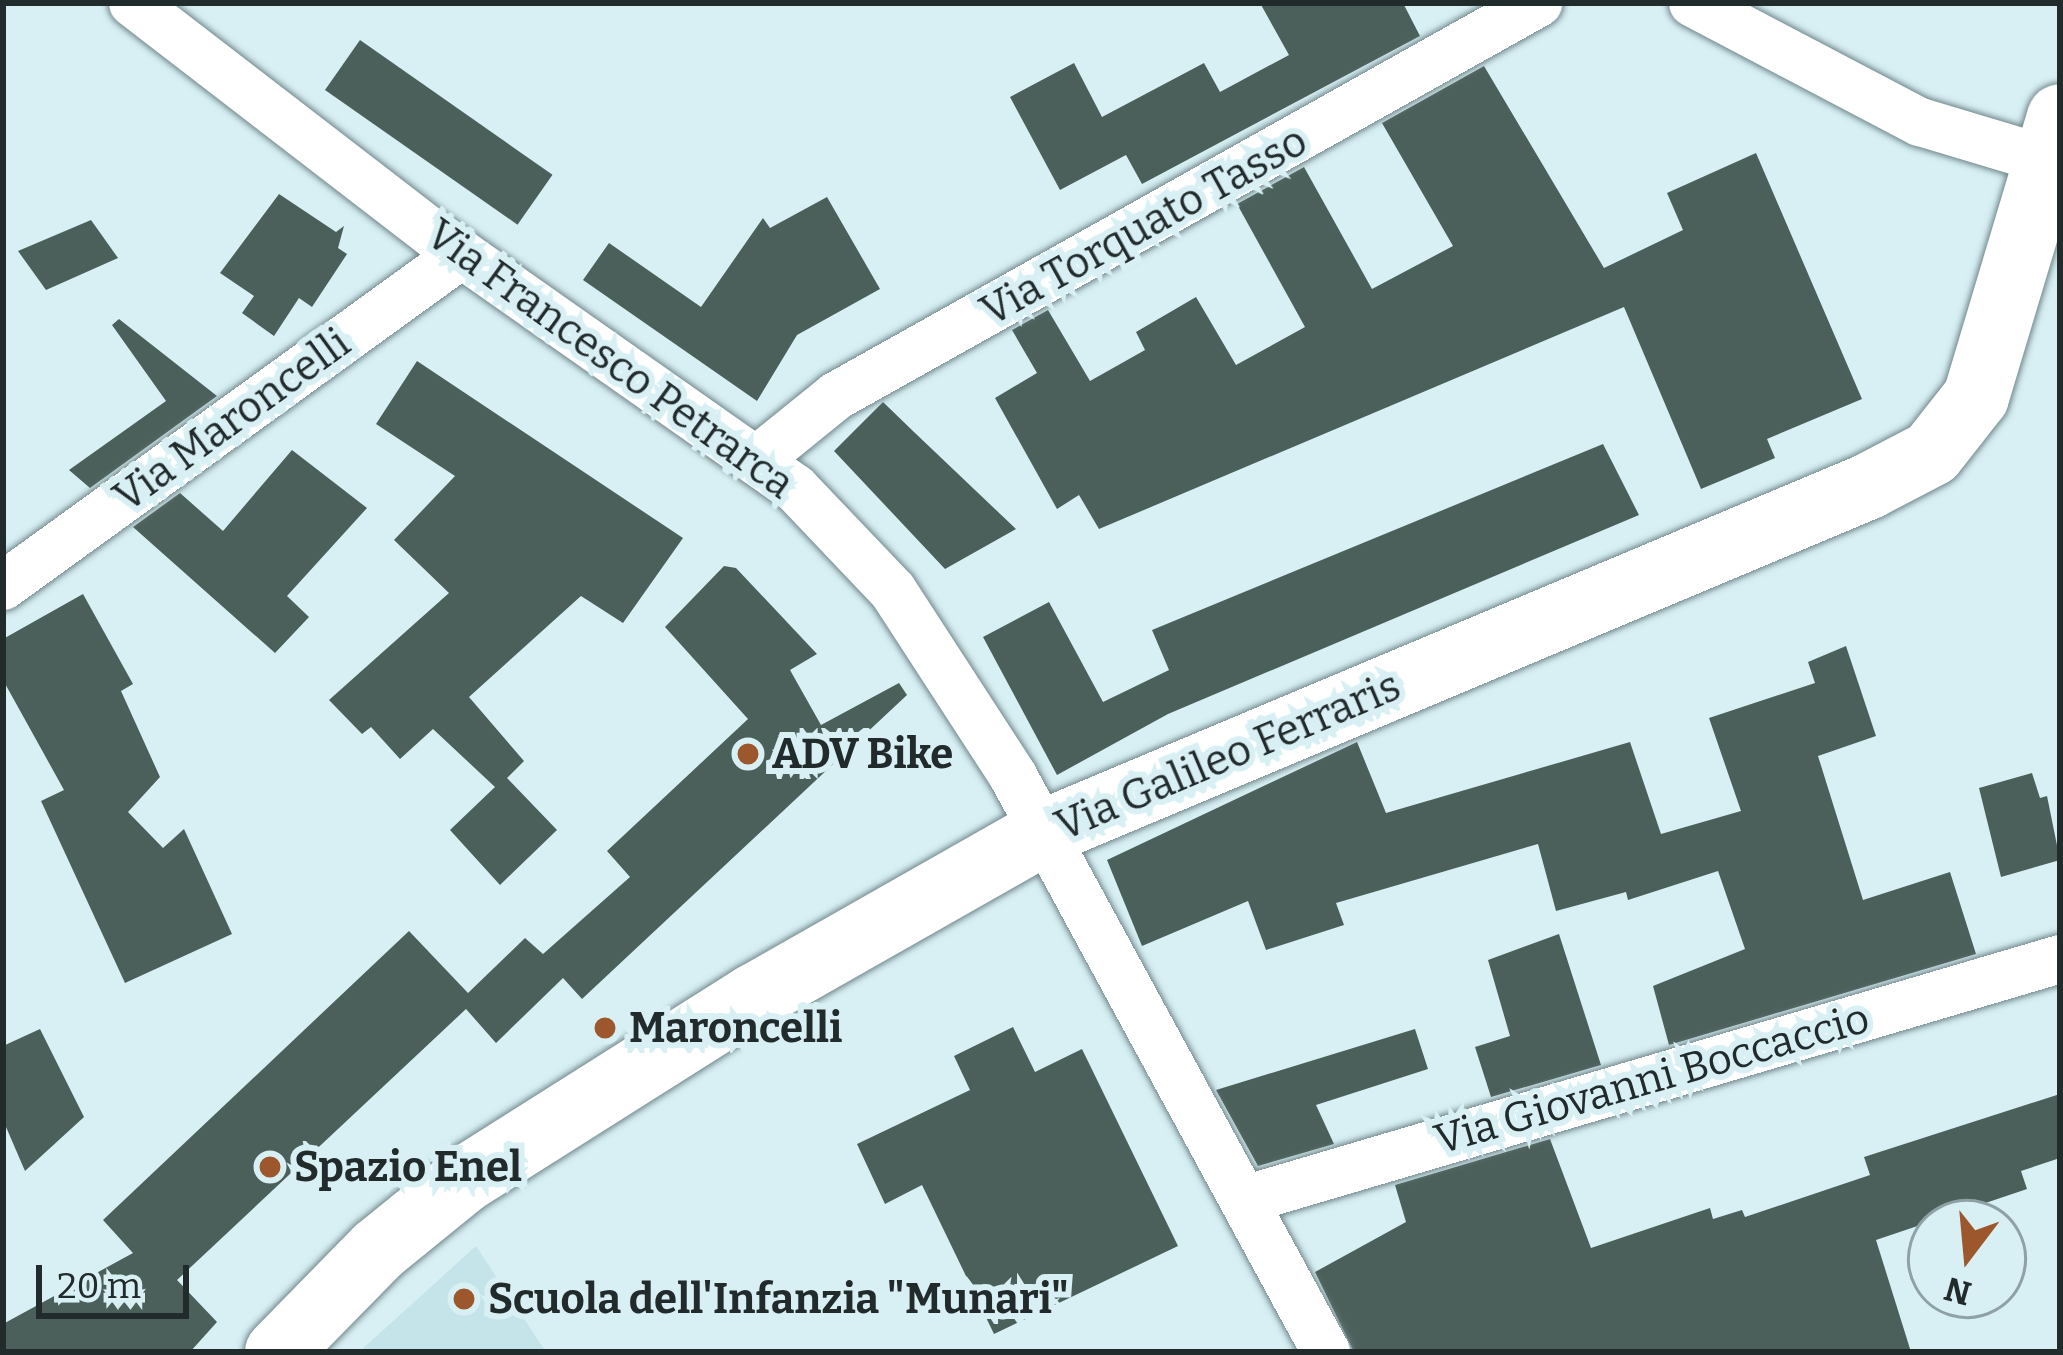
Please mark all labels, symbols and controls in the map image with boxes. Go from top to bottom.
street label: Via Torquato Tasso [972,116,1316,336]
street label: Via Francesco Petrarca [417,209,803,509]
street label: Via Maroncelli [104,318,360,522]
street label: Via Galileo Ferraris [1048,661,1408,851]
place label: ADV Bike [772,729,953,779]
marker: ADV Bike [735,741,761,767]
street label: Via Giovanni Boccaccio [1429,993,1875,1165]
place label: Maroncelli [629,1003,842,1053]
marker: Maroncelli [592,1015,618,1041]
place label: Spazio Enel [294,1142,522,1192]
marker: Spazio Enel [257,1154,283,1180]
north arrow [1907,1199,2027,1319]
scale bar [42,1241,195,1315]
text: 20 m [57,1264,141,1308]
text: N [1940,1268,1976,1313]
place label: Scuola dell'Infanzia "Munari" [488,1274,1069,1324]
marker: Scuola dell'Infanzia "Munari" [451,1286,477,1312]

